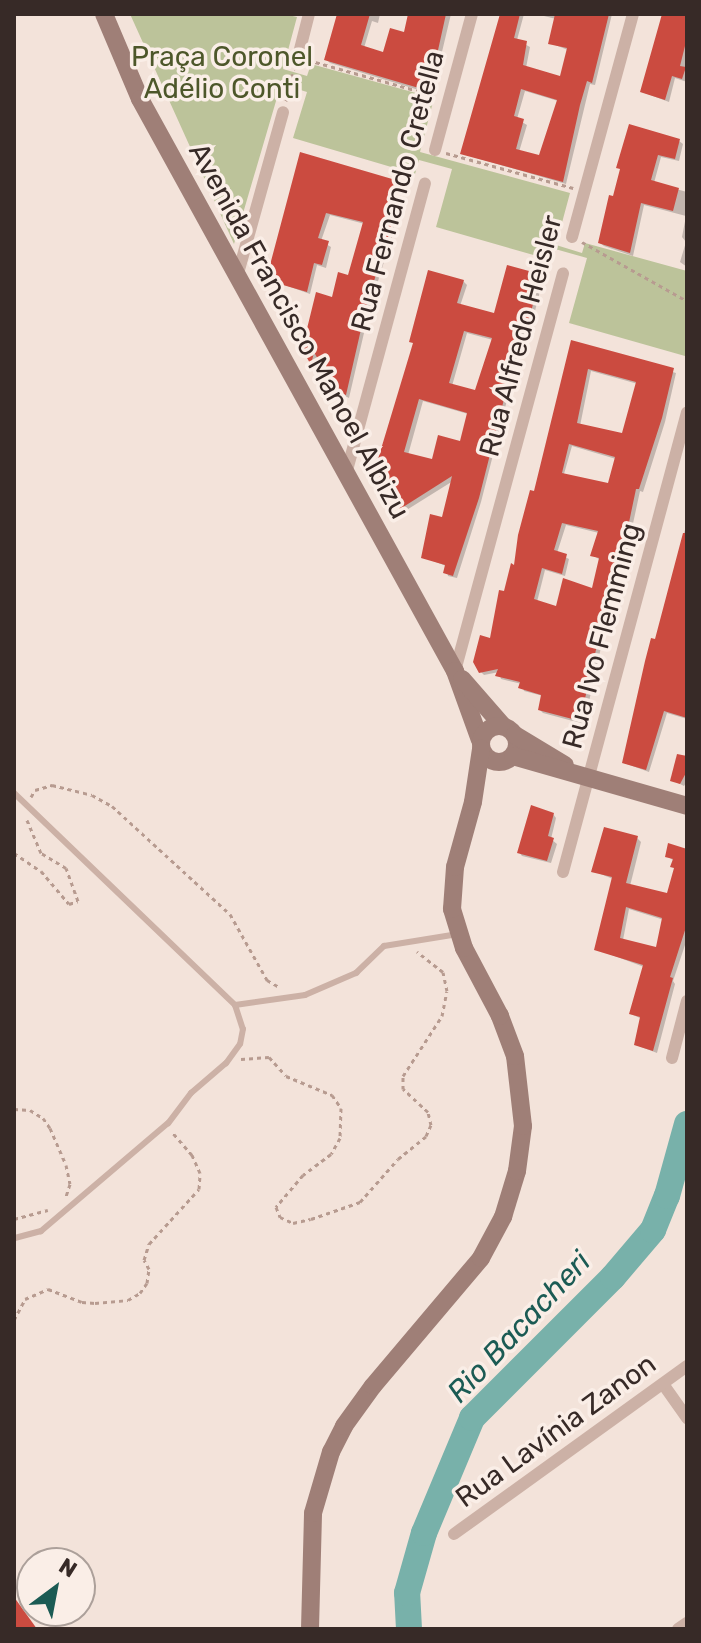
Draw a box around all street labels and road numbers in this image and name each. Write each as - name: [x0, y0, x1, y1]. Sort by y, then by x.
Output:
- street label: Rua Fernando Cretella: [344, 47, 452, 335]
- street label: Avenida Francisco Manoel Albizu: [181, 137, 417, 525]
- street label: Rua Alfredo Heisler: [473, 211, 569, 461]
- street label: Rua Ivo Flemming: [556, 520, 648, 752]
- street label: Rua Lavínia Zanon: [449, 1347, 663, 1515]

